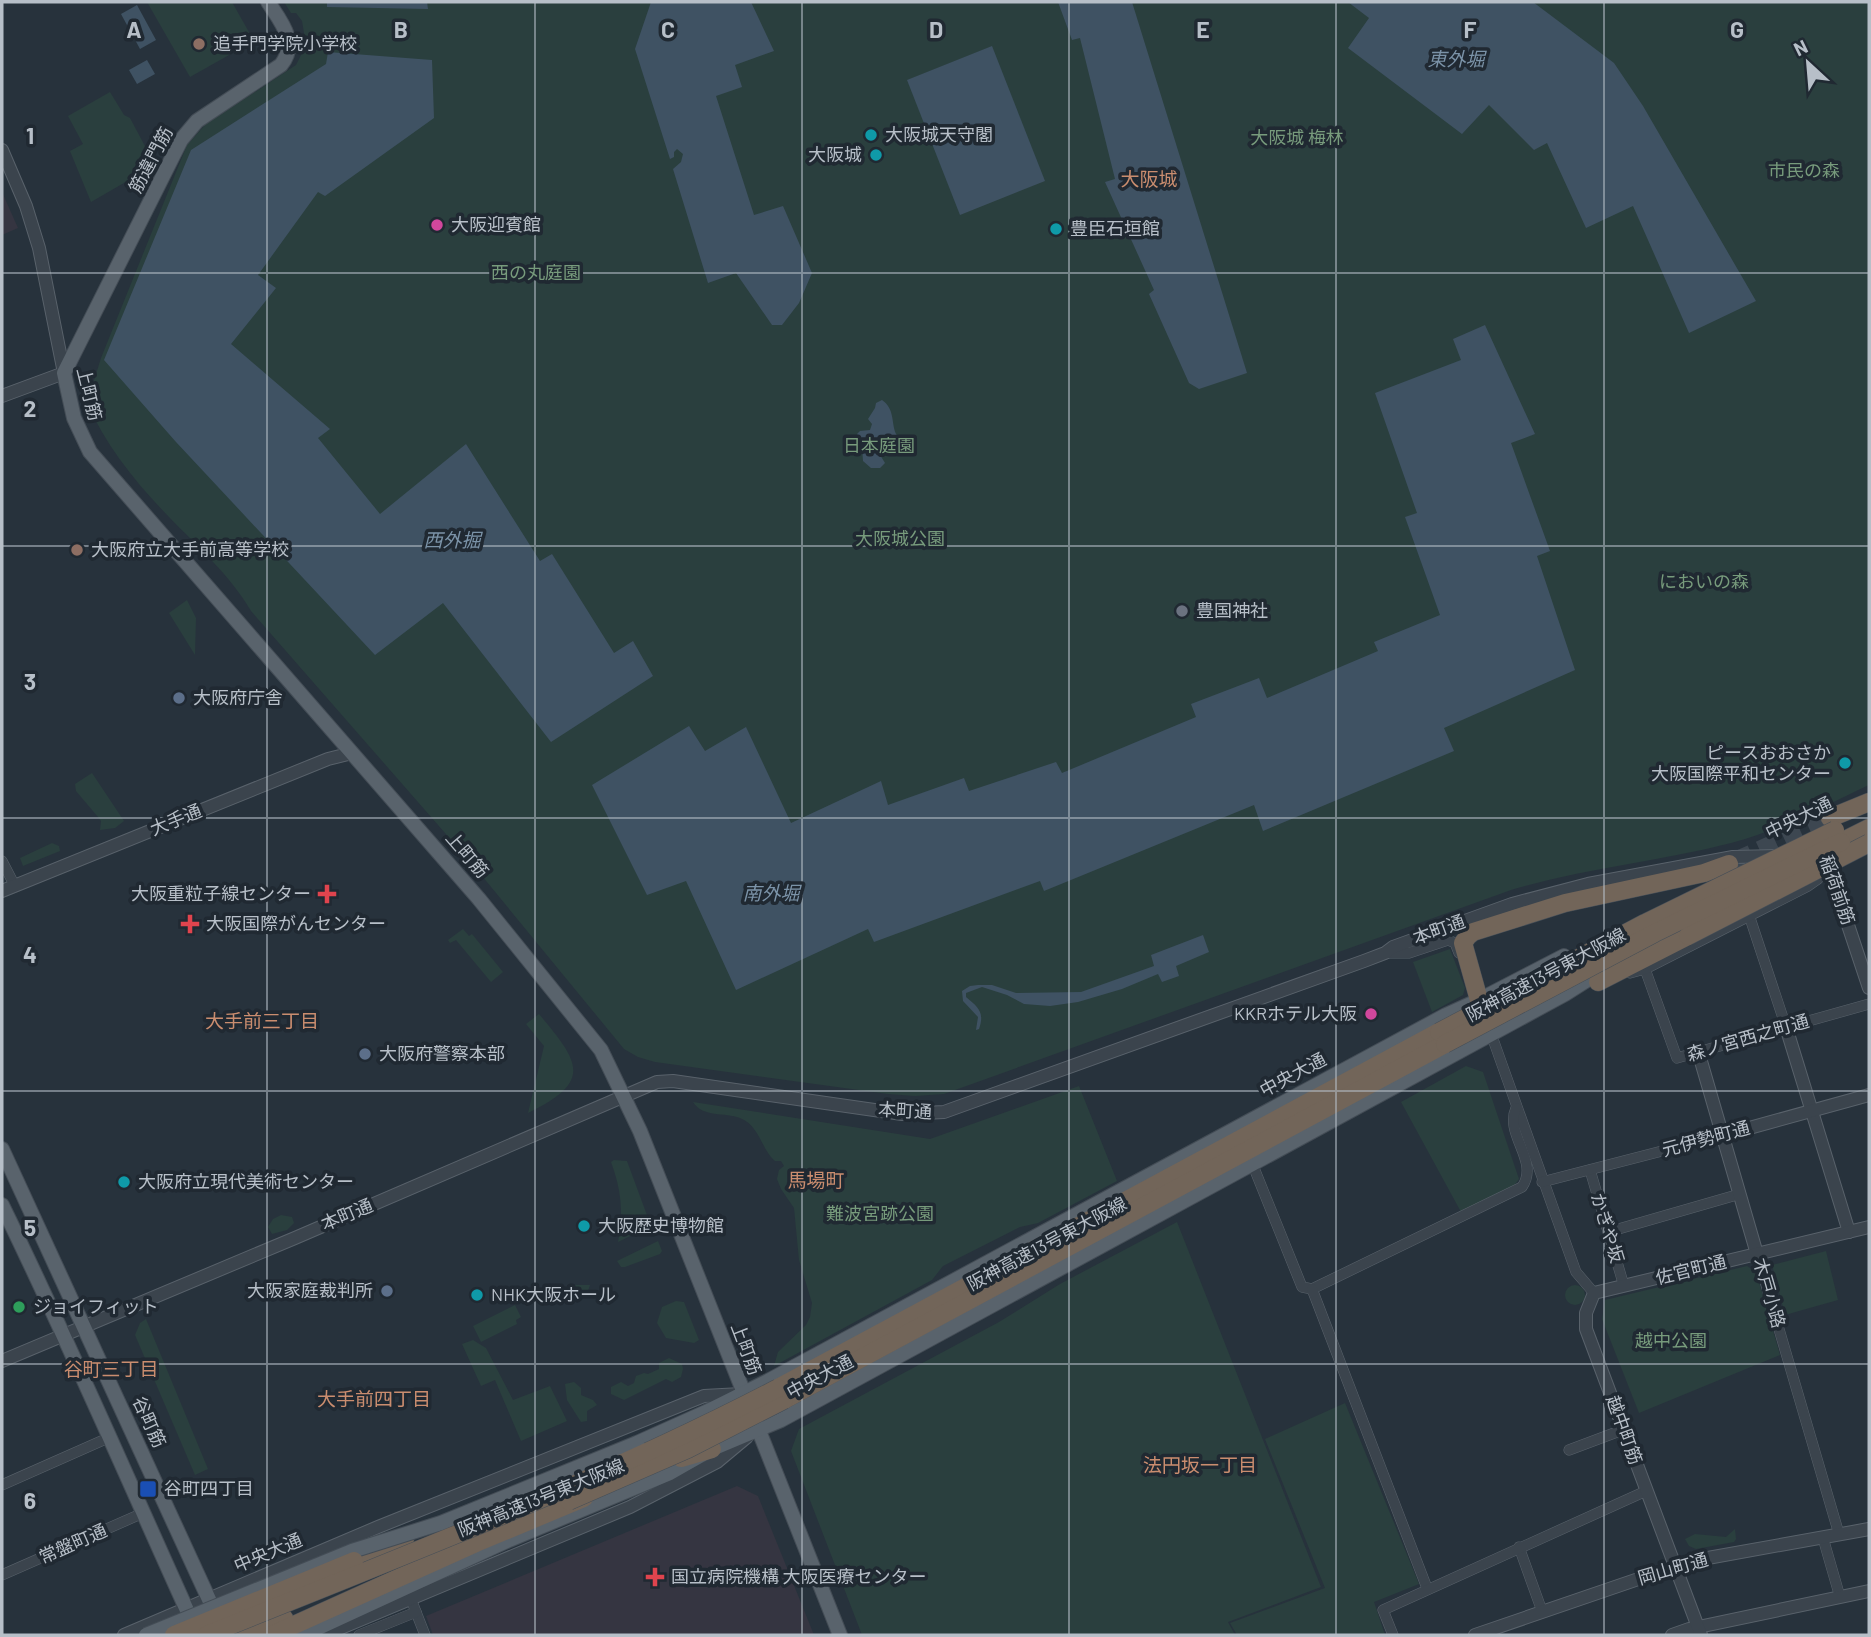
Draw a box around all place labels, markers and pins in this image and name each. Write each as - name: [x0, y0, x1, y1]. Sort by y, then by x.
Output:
- place label: 追手門学院小学校: [213, 32, 357, 54]
- marker: 追手門学院小学校: [191, 36, 207, 52]
- place label: 大阪城天守閣: [885, 123, 993, 145]
- marker: 大阪城天守閣: [863, 127, 879, 143]
- place label: 大阪城: [808, 143, 862, 165]
- marker: 大阪城: [868, 147, 884, 163]
- place label: 大阪迎賓館: [451, 213, 541, 235]
- marker: 大阪迎賓館: [429, 217, 445, 233]
- place label: 豊臣石垣館: [1070, 217, 1160, 239]
- marker: 豊臣石垣館: [1048, 221, 1064, 237]
- place label: 大阪府立大手前高等学校: [91, 538, 289, 560]
- marker: 大阪府立大手前高等学校: [69, 542, 85, 558]
- place label: 豊国神社: [1196, 599, 1268, 621]
- marker: 豊国神社: [1174, 603, 1190, 619]
- place label: 大阪府庁舎: [193, 686, 283, 708]
- marker: 大阪府庁舎: [171, 690, 187, 706]
- place label: ピースおおさか 大阪国際平和センター: [1651, 741, 1831, 784]
- marker: ピースおおさか 大阪国際平和センター: [1837, 755, 1853, 771]
- place label: 大阪重粒子線センター: [131, 882, 311, 904]
- marker: 大阪重粒子線センター: [317, 884, 337, 904]
- place label: 大阪国際がんセンター: [206, 912, 386, 934]
- marker: 大阪国際がんセンター: [180, 914, 200, 934]
- place label: KKRホテル大阪: [1234, 1002, 1357, 1024]
- marker: KKRホテル大阪: [1363, 1006, 1379, 1022]
- place label: 大阪府警察本部: [379, 1042, 505, 1064]
- marker: 大阪府警察本部: [357, 1046, 373, 1062]
- place label: 大阪府立現代美術センター: [138, 1170, 354, 1192]
- marker: 大阪府立現代美術センター: [116, 1174, 132, 1190]
- place label: 大阪歴史博物館: [598, 1214, 724, 1236]
- marker: 大阪歴史博物館: [576, 1218, 592, 1234]
- place label: 大阪家庭裁判所: [247, 1279, 373, 1301]
- marker: 大阪家庭裁判所: [379, 1283, 395, 1299]
- place label: NHK大阪ホール: [491, 1283, 616, 1305]
- marker: NHK大阪ホール: [469, 1287, 485, 1303]
- place label: ジョイフィット: [33, 1295, 159, 1317]
- marker: ジョイフィット: [11, 1299, 27, 1315]
- place label: 谷町四丁目: [164, 1477, 254, 1499]
- marker: 谷町四丁目: [138, 1479, 158, 1499]
- place label: 国立病院機構 大阪医療センター: [671, 1565, 927, 1587]
- marker: 国立病院機構 大阪医療センター: [645, 1567, 665, 1587]

